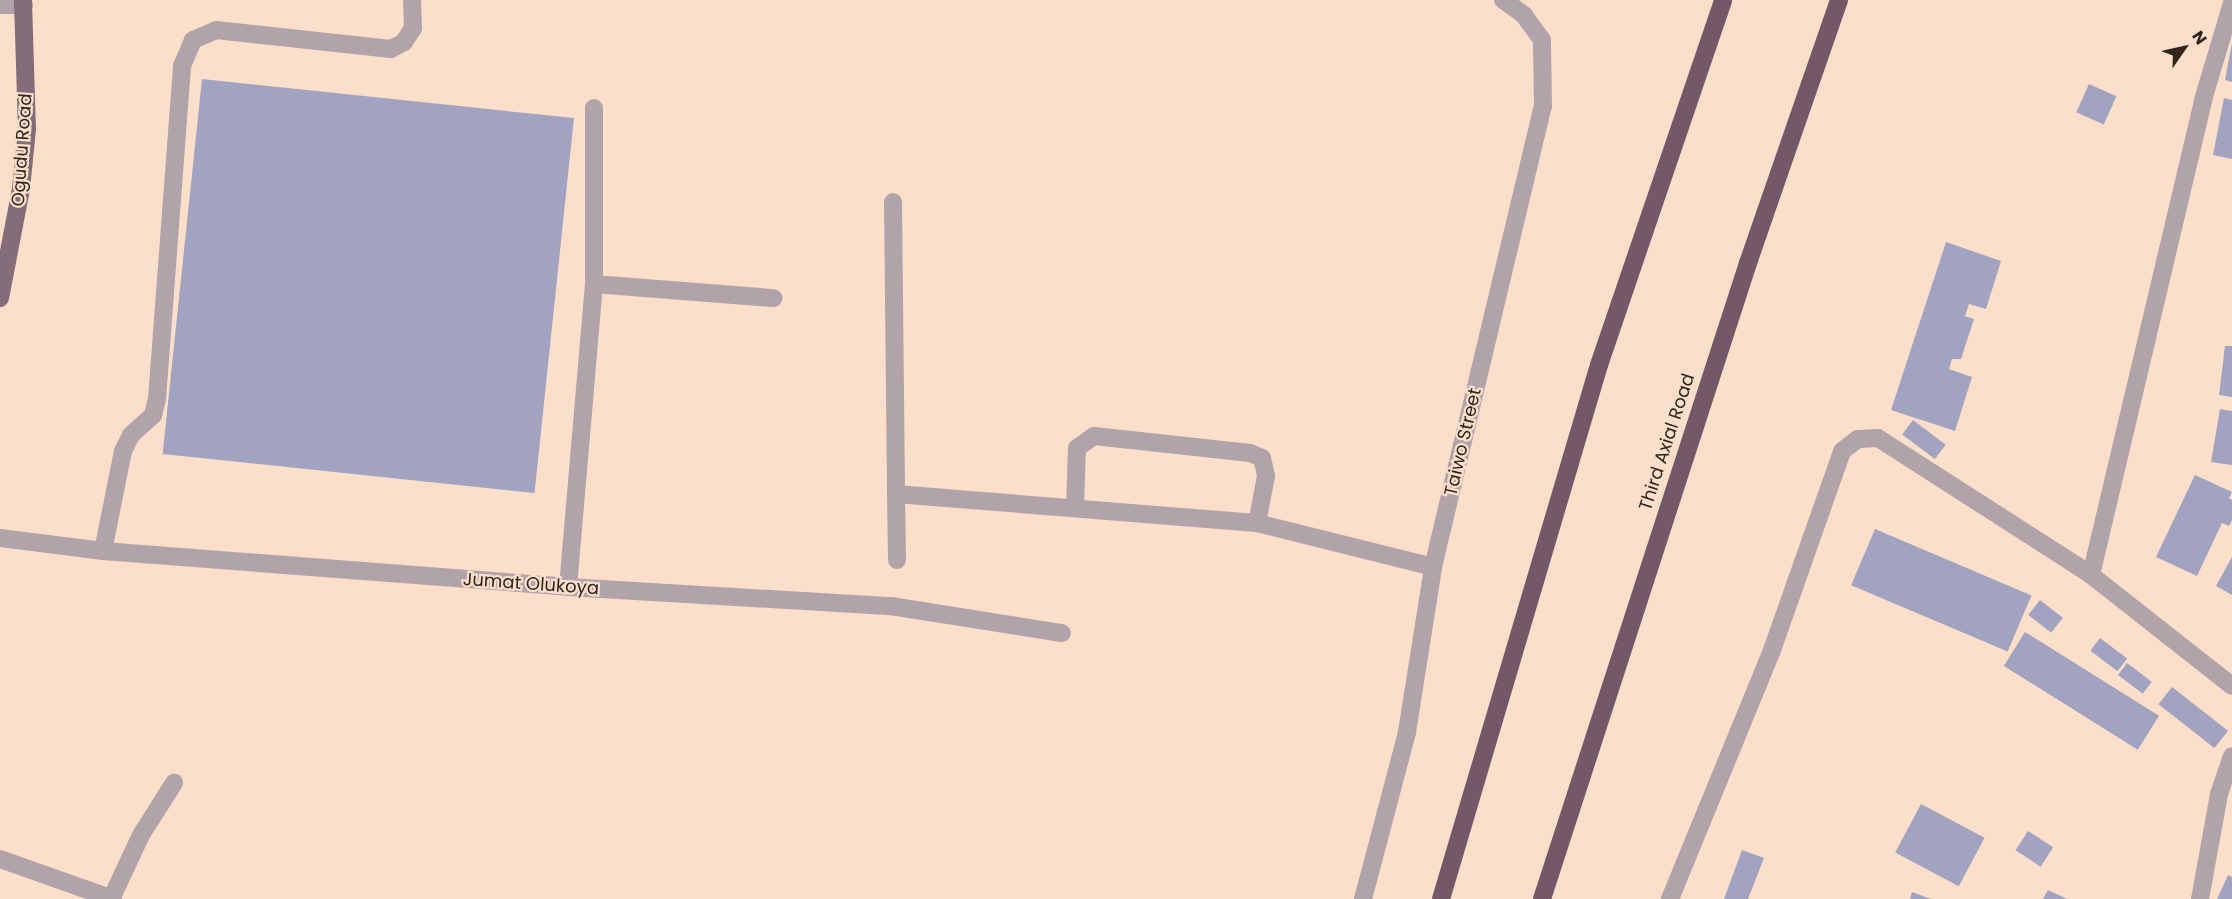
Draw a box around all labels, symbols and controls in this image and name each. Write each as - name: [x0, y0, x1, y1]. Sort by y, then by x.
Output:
- north arrow: [2154, 18, 2214, 78]
- text: N: [2186, 26, 2212, 49]
- street label: Ogudu Road: [7, 93, 37, 207]
- street label: Third Axial Road: [1635, 371, 1699, 513]
- street label: Taiwo Street: [1440, 386, 1486, 498]
- street label: Jumat Olukoya: [462, 568, 600, 600]

